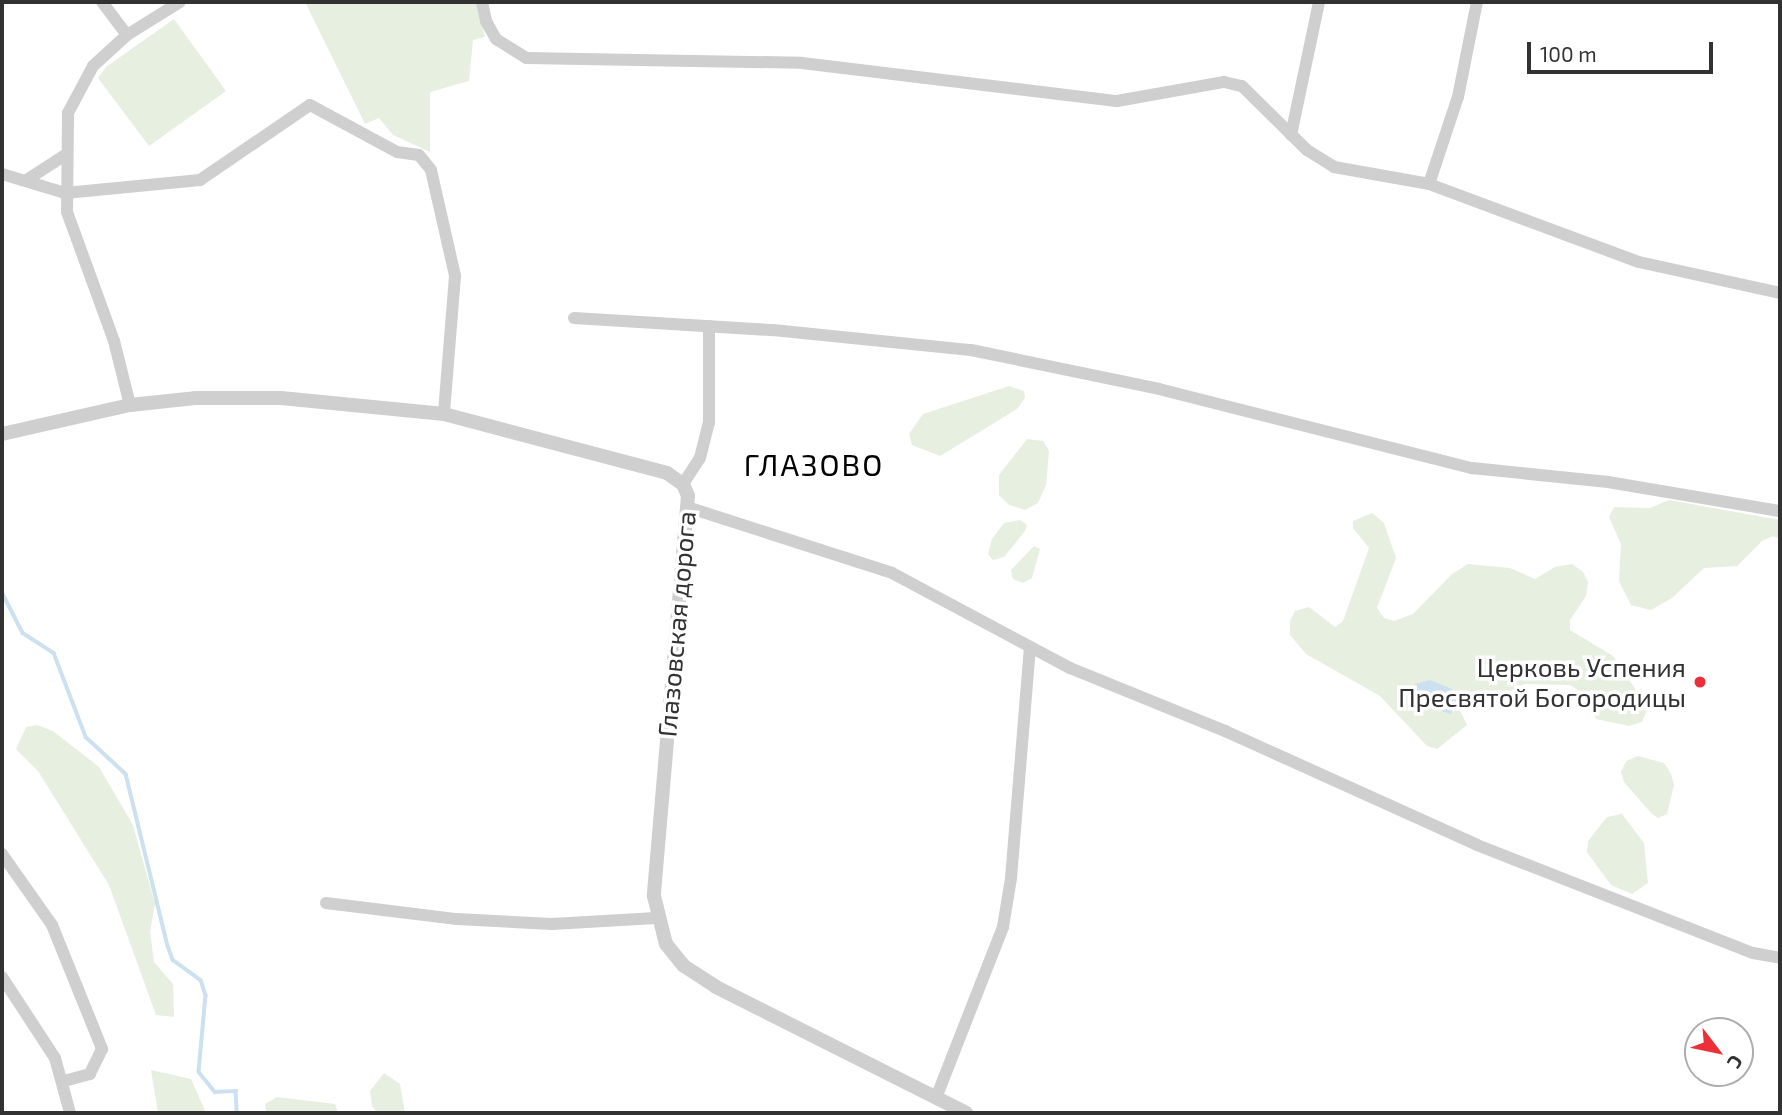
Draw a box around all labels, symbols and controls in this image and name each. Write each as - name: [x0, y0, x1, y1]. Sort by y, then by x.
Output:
- scale bar: [1530, 28, 1716, 72]
- text: 100 m: [1540, 41, 1597, 66]
- district label: ГЛАЗОВО: [745, 446, 883, 482]
- street label: Глазовская дорога: [651, 510, 701, 738]
- place label: Церковь Успения Пресвятой Богородицы: [1398, 651, 1686, 712]
- marker: Церковь Успения Пресвятой Богородицы: [1692, 674, 1708, 690]
- north arrow: [1684, 1017, 1754, 1087]
- text: С: [1723, 1051, 1748, 1073]

